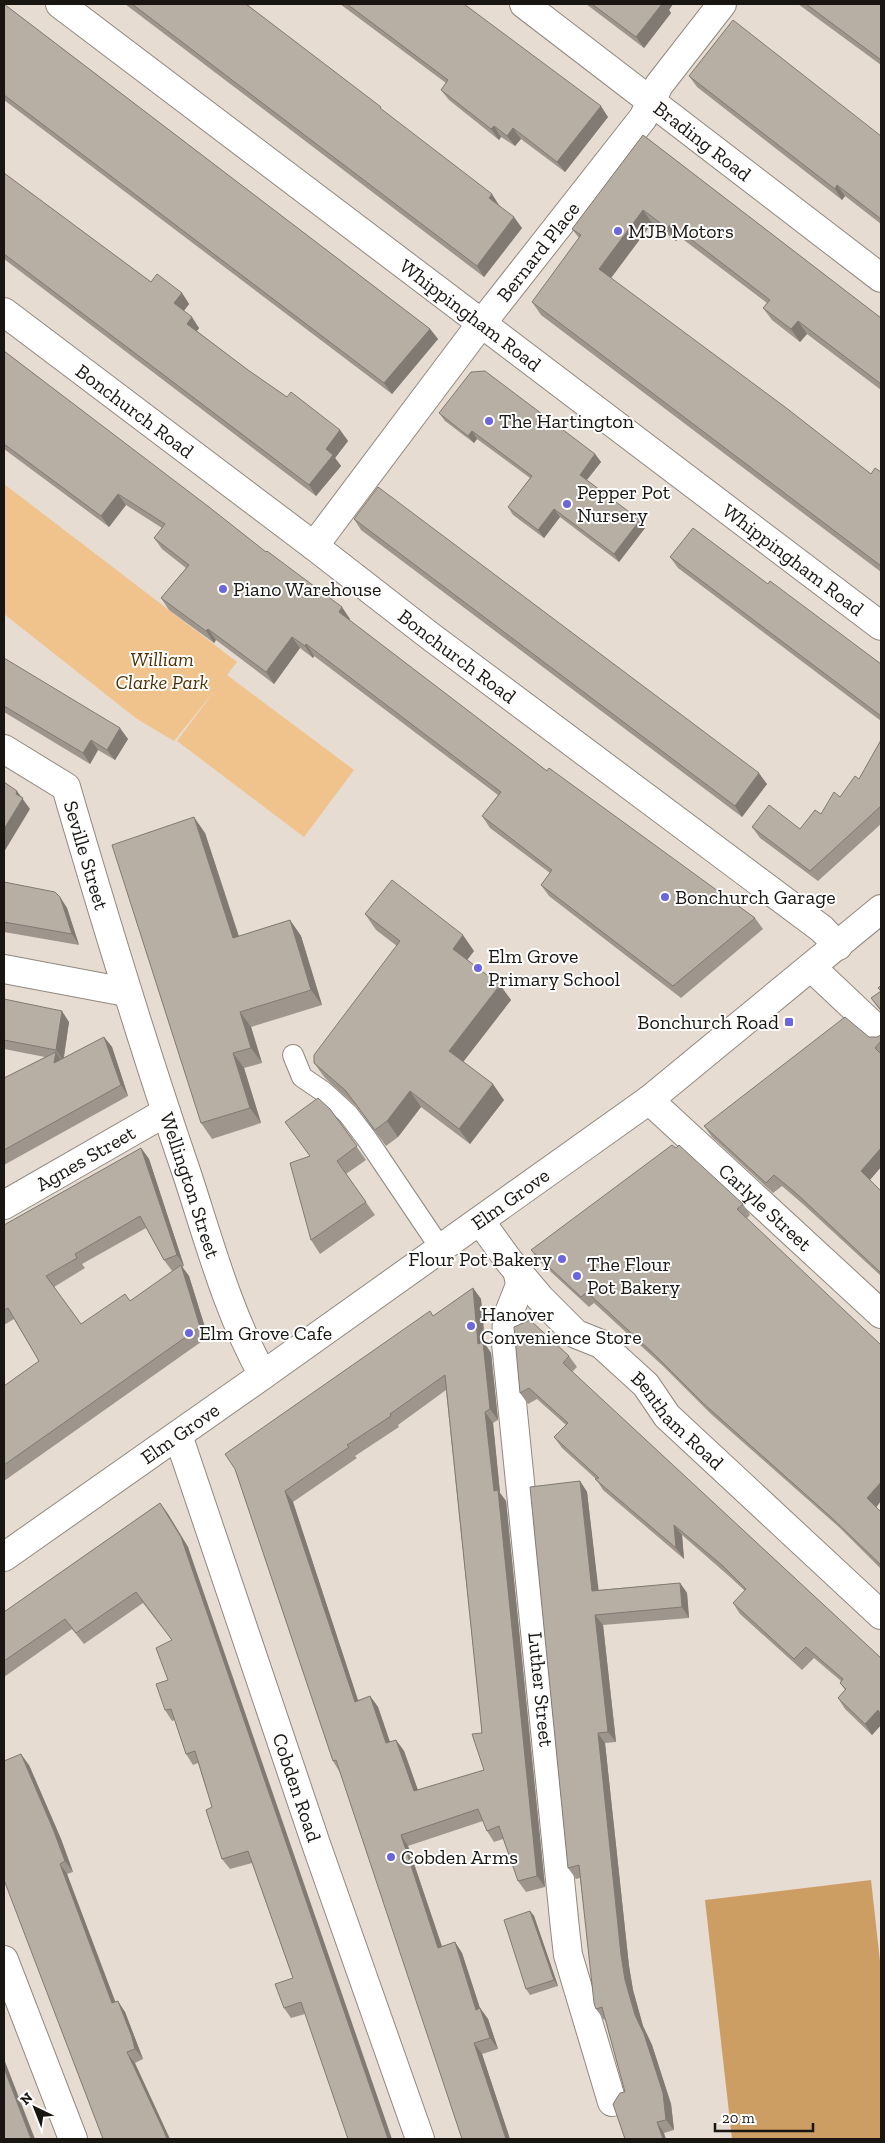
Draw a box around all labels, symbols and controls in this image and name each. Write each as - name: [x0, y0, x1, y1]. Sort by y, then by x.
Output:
- street label: Brading Road: [649, 96, 756, 186]
- street label: Bernard Place: [492, 197, 585, 306]
- place label: MJB Motors: [628, 219, 734, 243]
- marker: MJB Motors: [612, 225, 624, 237]
- street label: Whippingham Road: [395, 254, 546, 376]
- street label: Bonchurch Road: [71, 359, 199, 463]
- place label: The Hartington: [499, 409, 635, 433]
- marker: The Hartington: [483, 415, 495, 427]
- place label: Pepper Pot Nursery: [577, 480, 671, 527]
- marker: Pepper Pot Nursery: [561, 498, 573, 510]
- street label: Whippingham Road: [718, 498, 869, 621]
- place label: Piano Warehouse: [233, 577, 381, 601]
- marker: Piano Warehouse: [217, 583, 229, 595]
- street label: Bonchurch Road: [393, 604, 521, 708]
- park label: William Clarke Park: [116, 647, 209, 694]
- street label: Seville Street: [59, 798, 114, 913]
- place label: Bonchurch Garage: [675, 885, 836, 909]
- marker: Bonchurch Garage: [659, 891, 671, 903]
- place label: Elm Grove Primary School: [488, 944, 620, 991]
- marker: Elm Grove Primary School: [472, 962, 484, 974]
- place label: Bonchurch Road: [637, 1010, 779, 1034]
- marker: Bonchurch Road: [783, 1016, 795, 1028]
- street label: Wellington Street: [155, 1109, 225, 1262]
- street label: Agnes Street: [32, 1120, 140, 1196]
- street label: Carlyle Street: [714, 1158, 817, 1256]
- street label: Elm Grove: [466, 1163, 554, 1235]
- place label: Flour Pot Bakery: [408, 1247, 553, 1271]
- place label: The Flour Pot Bakery: [587, 1252, 681, 1299]
- marker: Flour Pot Bakery: [556, 1253, 568, 1265]
- marker: The Flour Pot Bakery: [571, 1270, 583, 1282]
- place label: Hanover Convenience Store: [481, 1302, 642, 1349]
- marker: Hanover Convenience Store: [465, 1320, 477, 1332]
- place label: Elm Grove Cafe: [199, 1321, 332, 1345]
- marker: Elm Grove Cafe: [183, 1327, 195, 1339]
- street label: Bentham Road: [627, 1366, 729, 1475]
- street label: Elm Grove: [136, 1398, 224, 1469]
- street label: Luther Street: [523, 1631, 559, 1749]
- street label: Cobden Road: [267, 1730, 326, 1845]
- place label: Cobden Arms: [401, 1845, 518, 1869]
- marker: Cobden Arms: [385, 1851, 397, 1863]
- north arrow: [10, 2083, 60, 2133]
- text: N: [17, 2089, 36, 2109]
- scale bar: [715, 2100, 812, 2132]
- text: 20 m: [722, 2109, 755, 2127]

